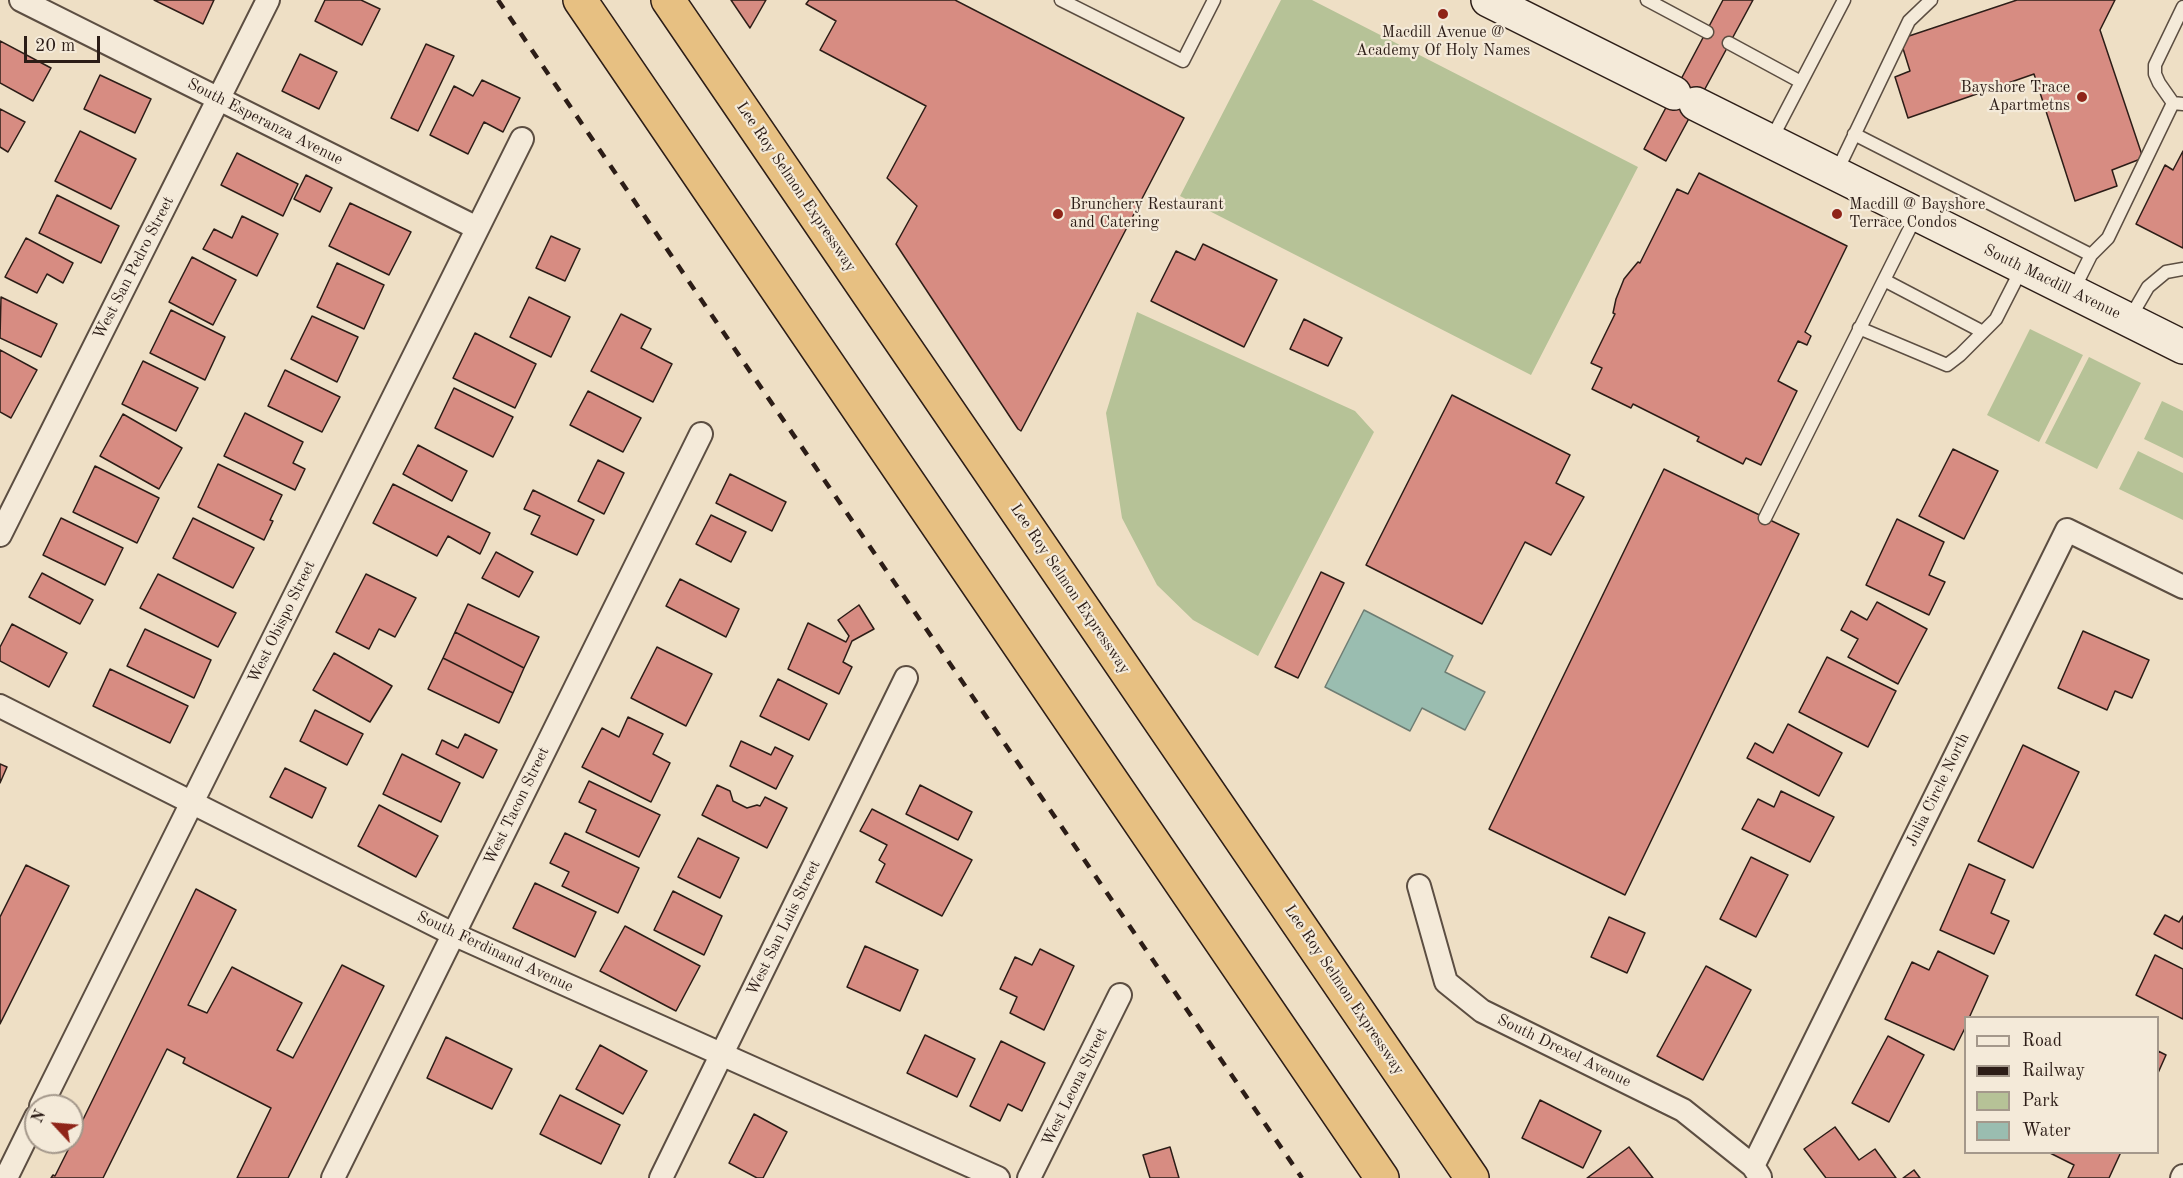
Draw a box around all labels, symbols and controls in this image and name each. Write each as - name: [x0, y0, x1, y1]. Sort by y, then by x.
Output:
- marker: Macdill Avenue @ Academy Of Holy Names: [1436, 7, 1450, 21]
- place label: Macdill Avenue @ Academy Of Holy Names: [1356, 23, 1530, 61]
- scale bar: [27, 24, 104, 62]
- text: 20 m: [35, 37, 75, 55]
- street label: South Esperanza Avenue: [184, 74, 346, 170]
- place label: Bayshore Trace Apartmetns: [1961, 78, 2070, 116]
- marker: Bayshore Trace Apartmetns: [2075, 90, 2089, 104]
- street label: Lee Roy Selmon Expressway: [732, 98, 860, 276]
- street label: West San Pedro Street: [90, 193, 178, 343]
- place label: Brunchery Restaurant and Catering: [1070, 195, 1224, 233]
- place label: Macdill @ Bayshore Terrace Condos: [1849, 195, 1985, 233]
- marker: Brunchery Restaurant and Catering: [1051, 207, 1065, 221]
- marker: Macdill @ Bayshore Terrace Condos: [1830, 207, 1844, 221]
- street label: South Macdill Avenue: [1980, 240, 2124, 324]
- street label: Lee Roy Selmon Expressway: [1006, 500, 1134, 678]
- street label: West Obispo Street: [244, 558, 320, 686]
- street label: Julia Circle North: [1902, 730, 1974, 850]
- street label: West Tacon Street: [480, 744, 554, 868]
- street label: West San Luis Street: [743, 857, 825, 999]
- street label: Lee Roy Selmon Expressway: [1280, 901, 1408, 1079]
- street label: South Ferdinand Avenue: [414, 907, 576, 997]
- street label: South Drexel Avenue: [1494, 1010, 1634, 1092]
- legend: [1964, 1016, 2159, 1154]
- street label: West Leona Street: [1038, 1025, 1112, 1149]
- text: Road: [2022, 1032, 2062, 1050]
- text: Railway: [2022, 1062, 2085, 1080]
- text: Park: [2022, 1092, 2059, 1110]
- north arrow: [24, 1094, 84, 1154]
- text: N: [30, 1108, 49, 1126]
- text: Water: [2022, 1122, 2071, 1140]

